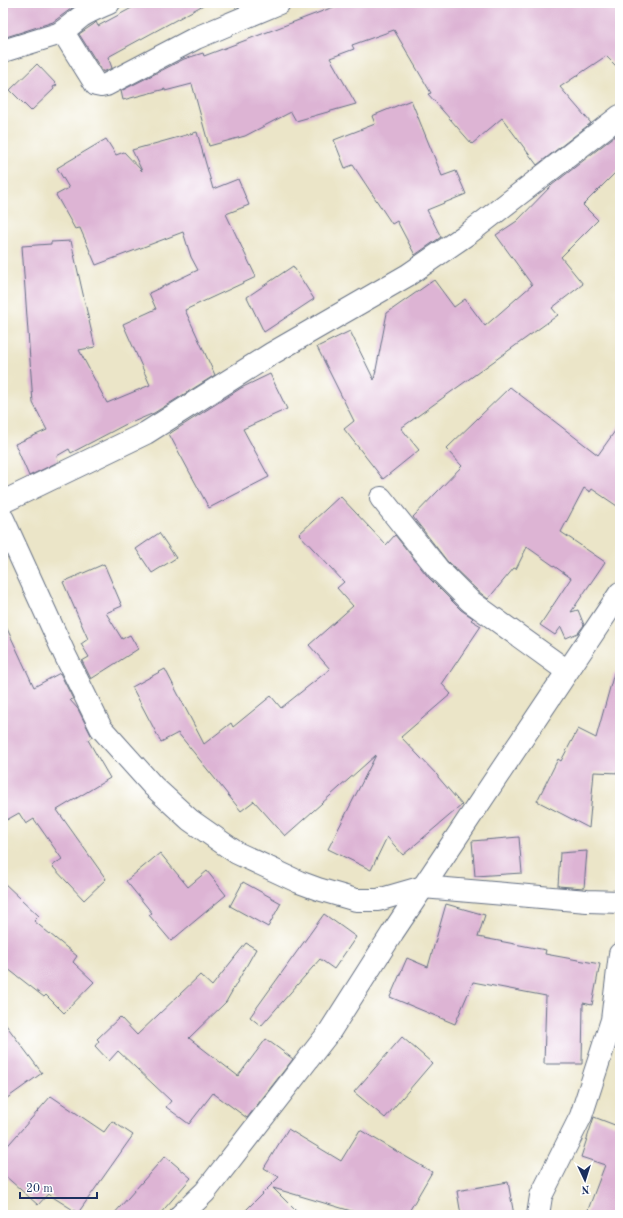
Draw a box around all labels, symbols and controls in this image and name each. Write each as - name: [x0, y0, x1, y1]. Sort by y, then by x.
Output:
- north arrow: [565, 1160, 605, 1200]
- scale bar: [20, 1174, 97, 1200]
- text: 20 m: [26, 1183, 53, 1195]
- text: N: [580, 1183, 590, 1194]

